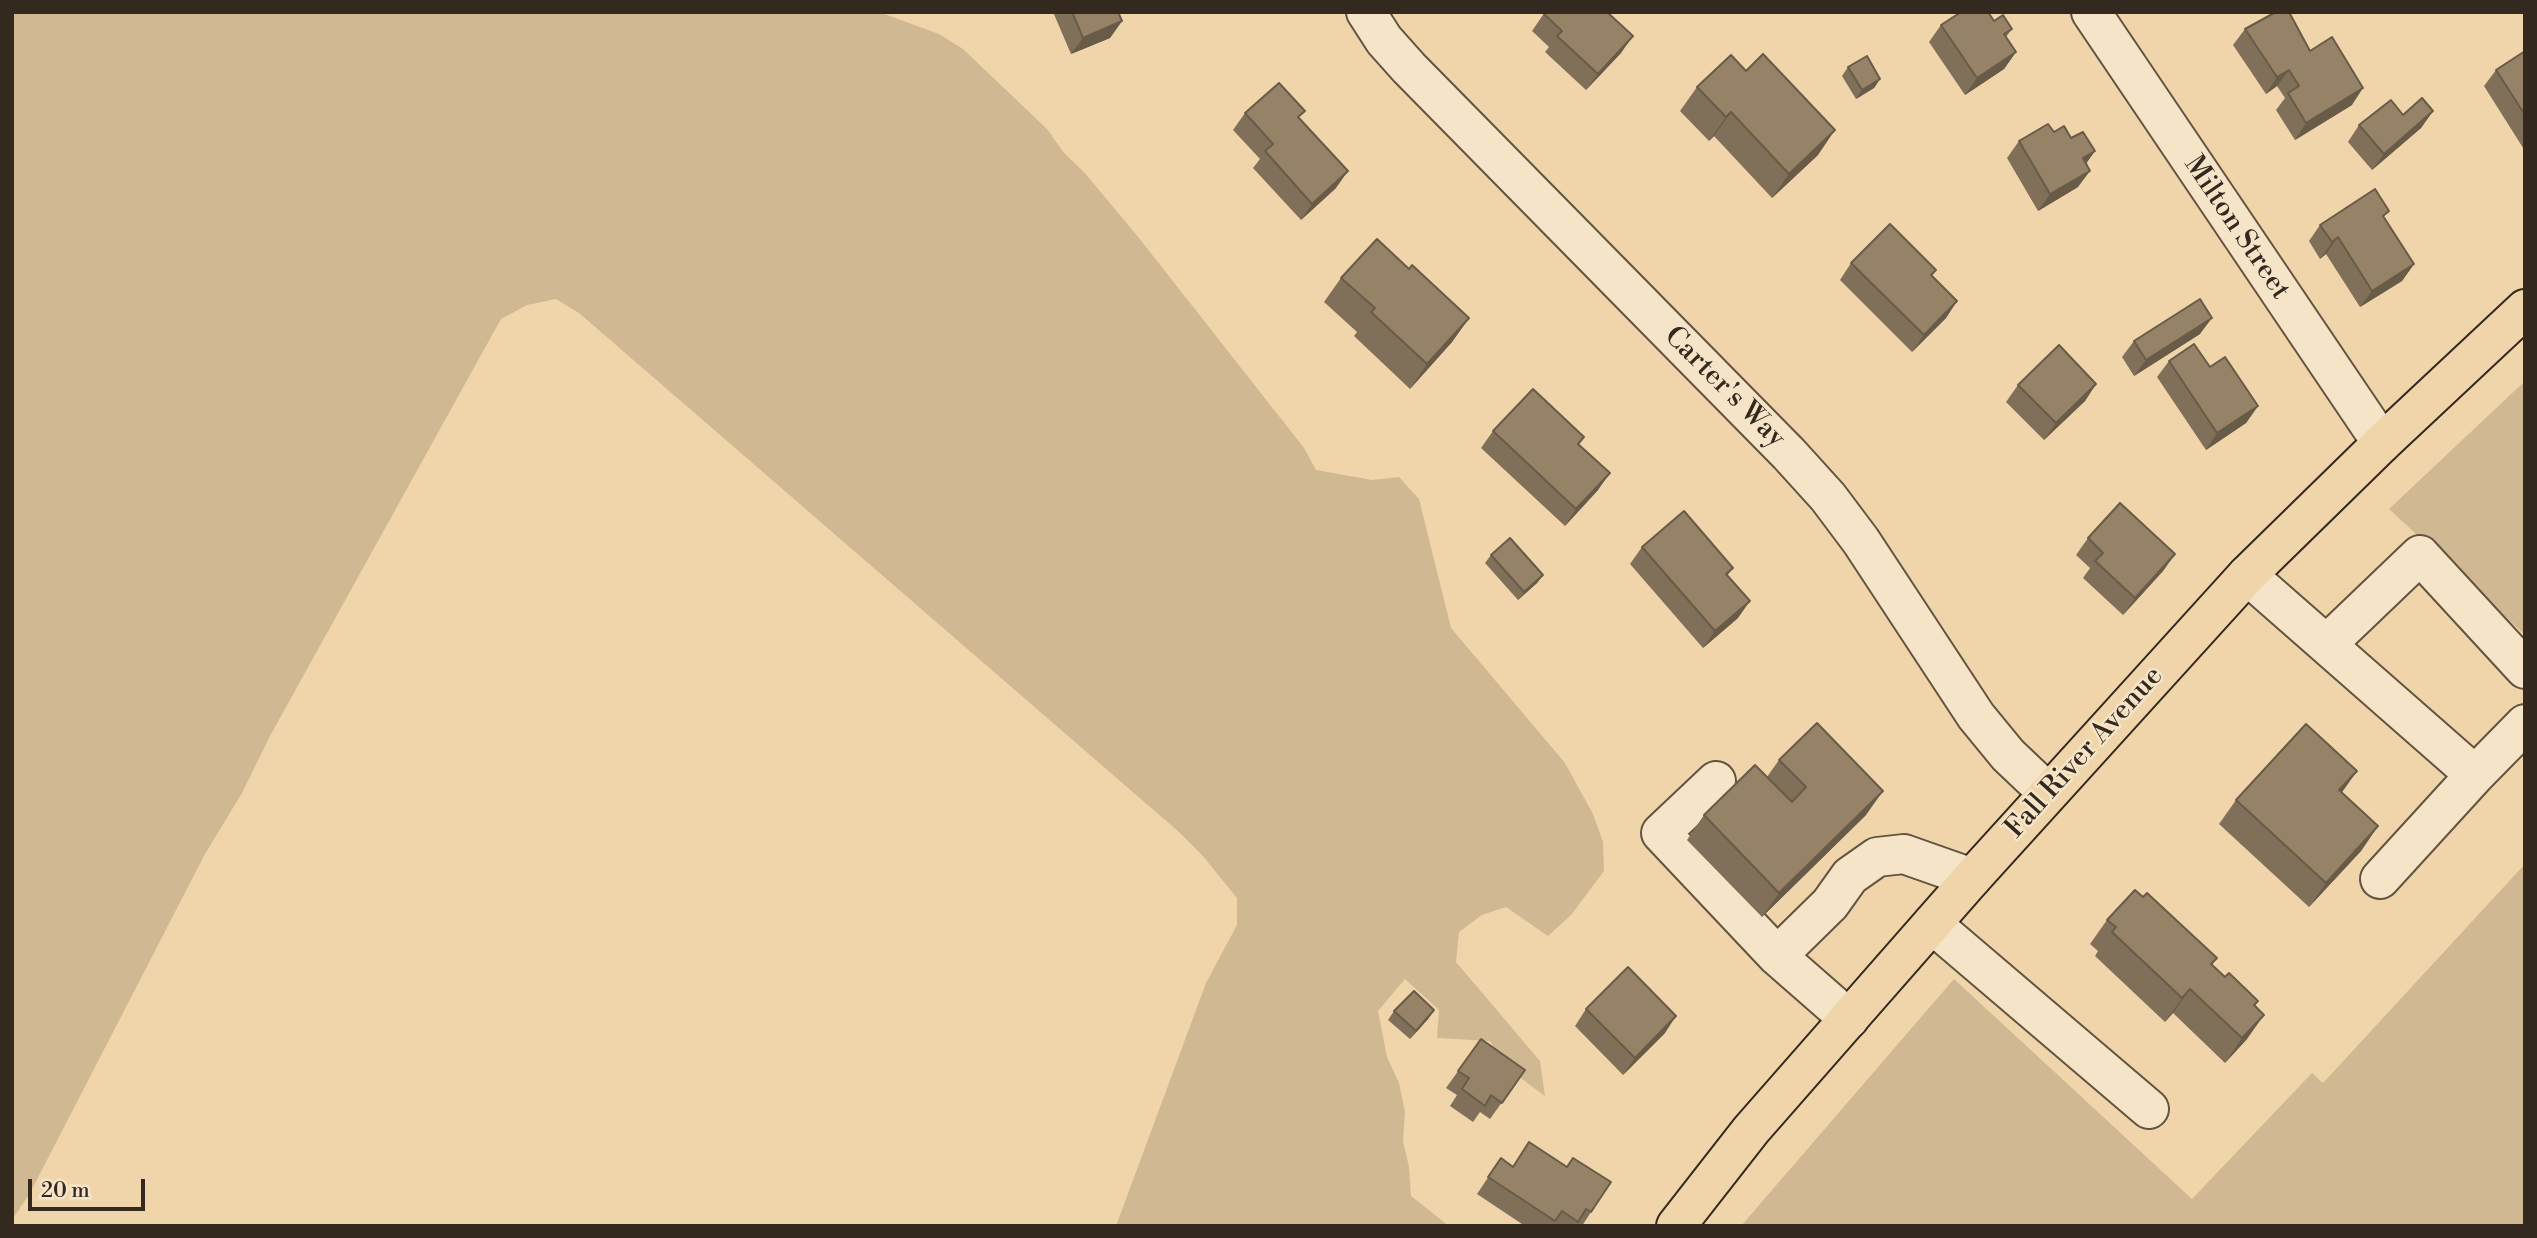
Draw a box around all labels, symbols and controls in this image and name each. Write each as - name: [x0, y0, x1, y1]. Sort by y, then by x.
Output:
- street label: Milton Street: [2176, 150, 2296, 306]
- street label: Carter's Way: [1656, 320, 1792, 456]
- street label: Fall River Avenue: [1999, 660, 2171, 846]
- scale bar: [32, 1164, 149, 1208]
- text: 20 m: [41, 1178, 90, 1204]

